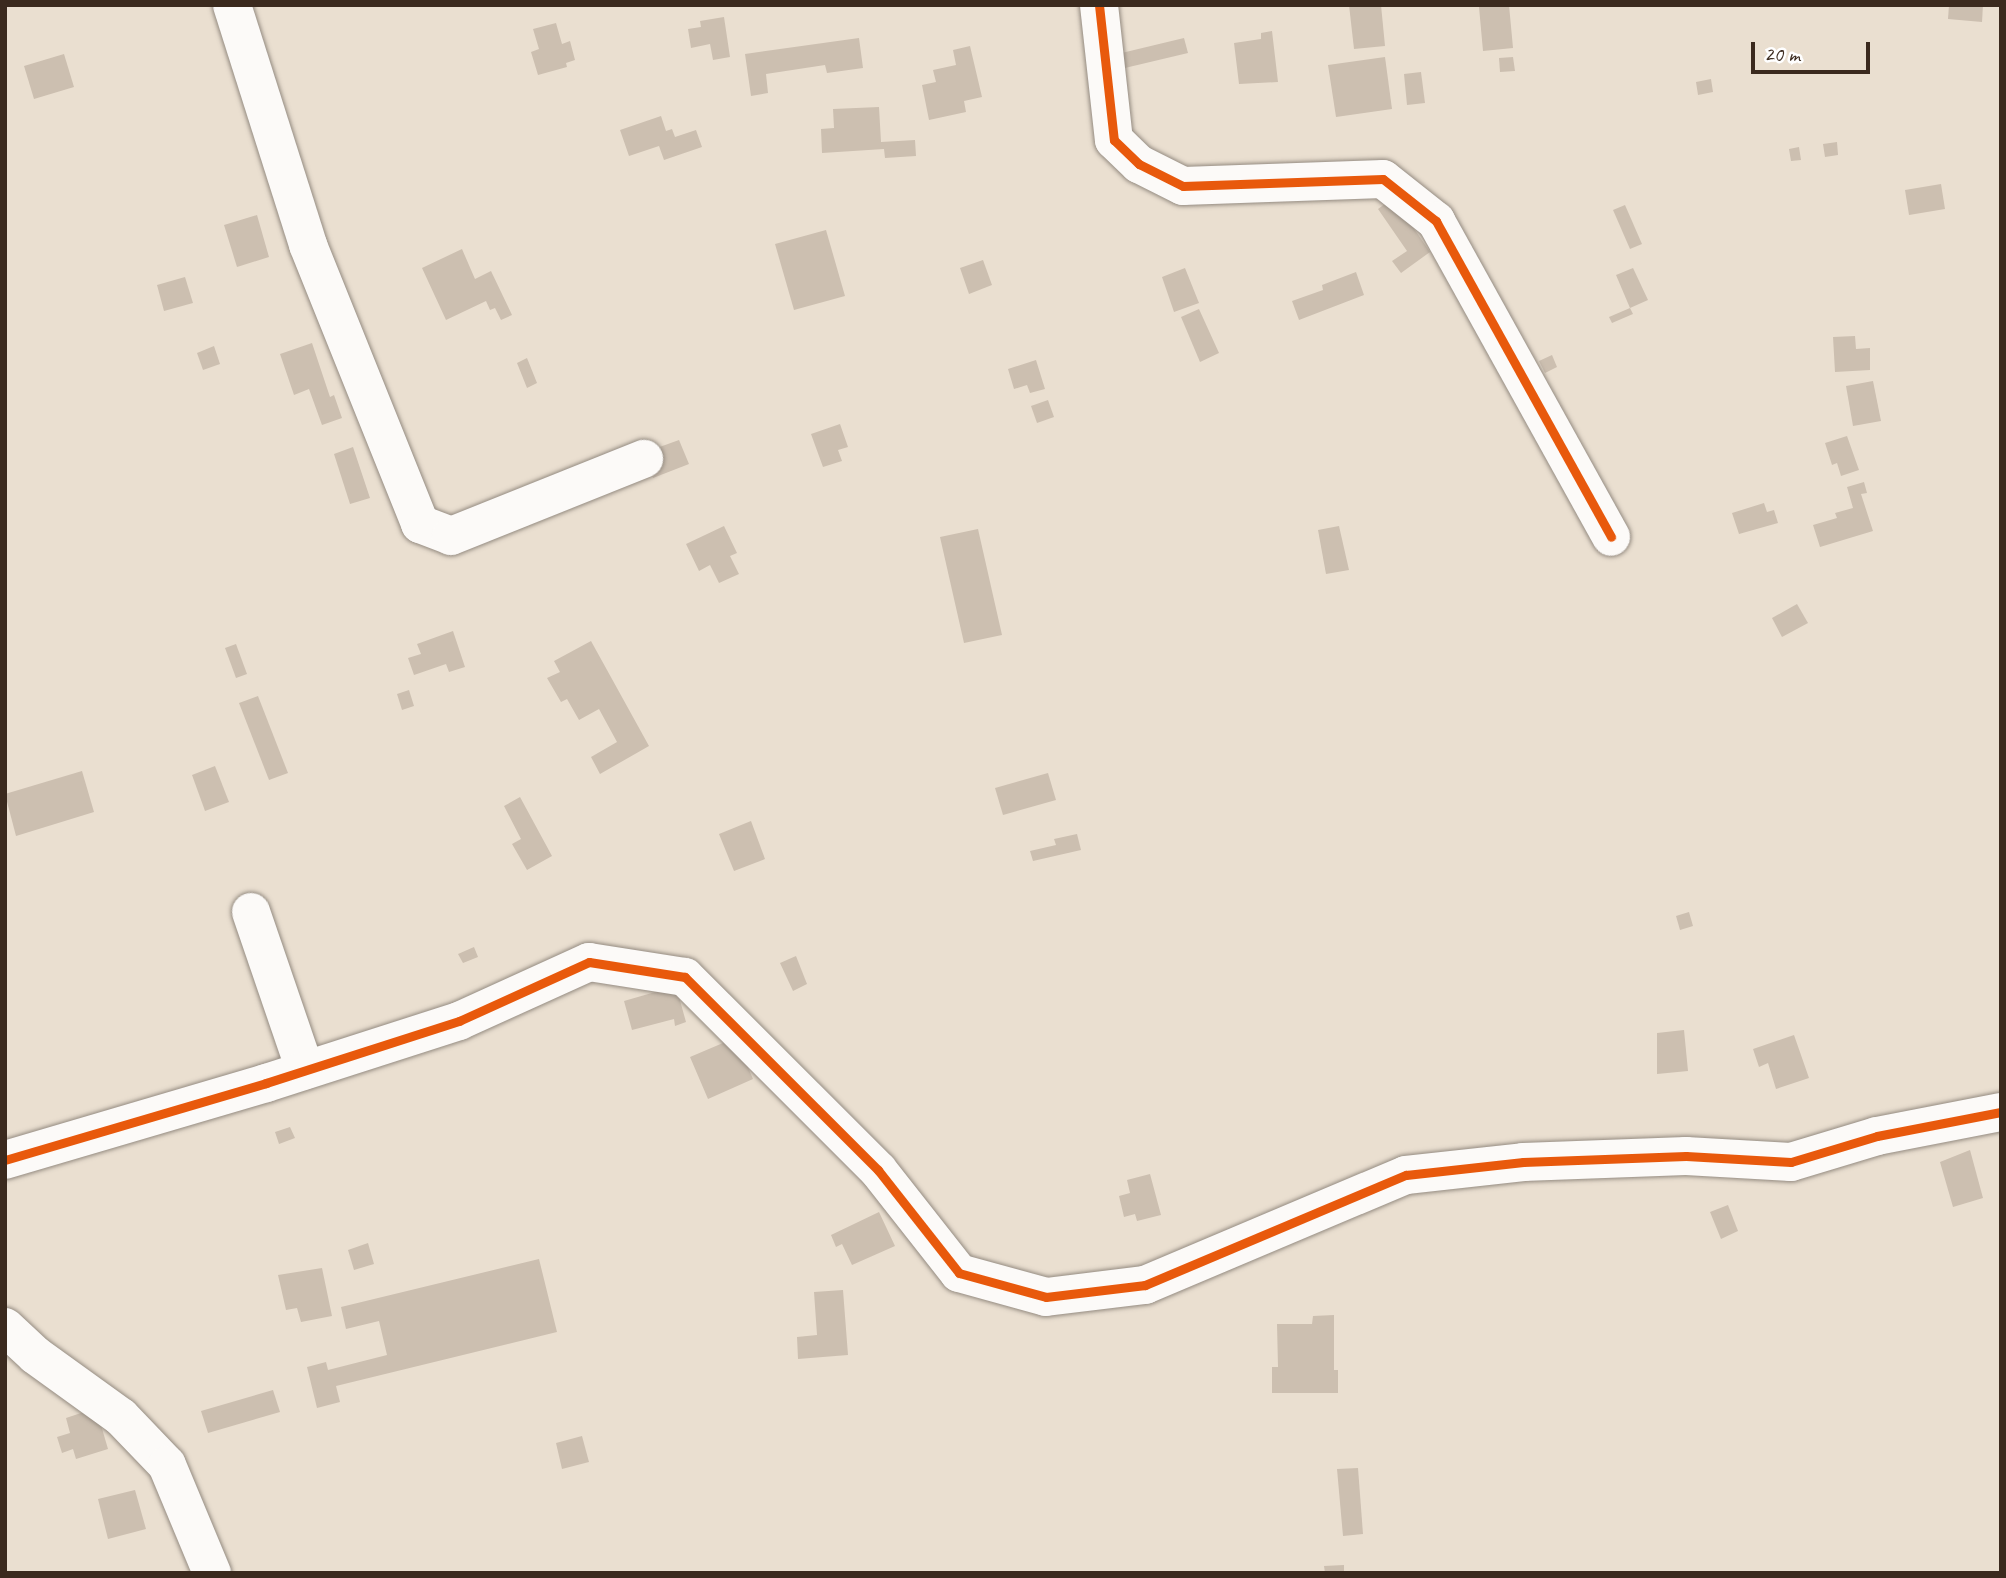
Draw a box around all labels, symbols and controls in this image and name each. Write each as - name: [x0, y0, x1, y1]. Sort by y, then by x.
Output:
- scale bar: [1754, 28, 1873, 72]
- text: 20 m: [1764, 41, 1800, 67]

